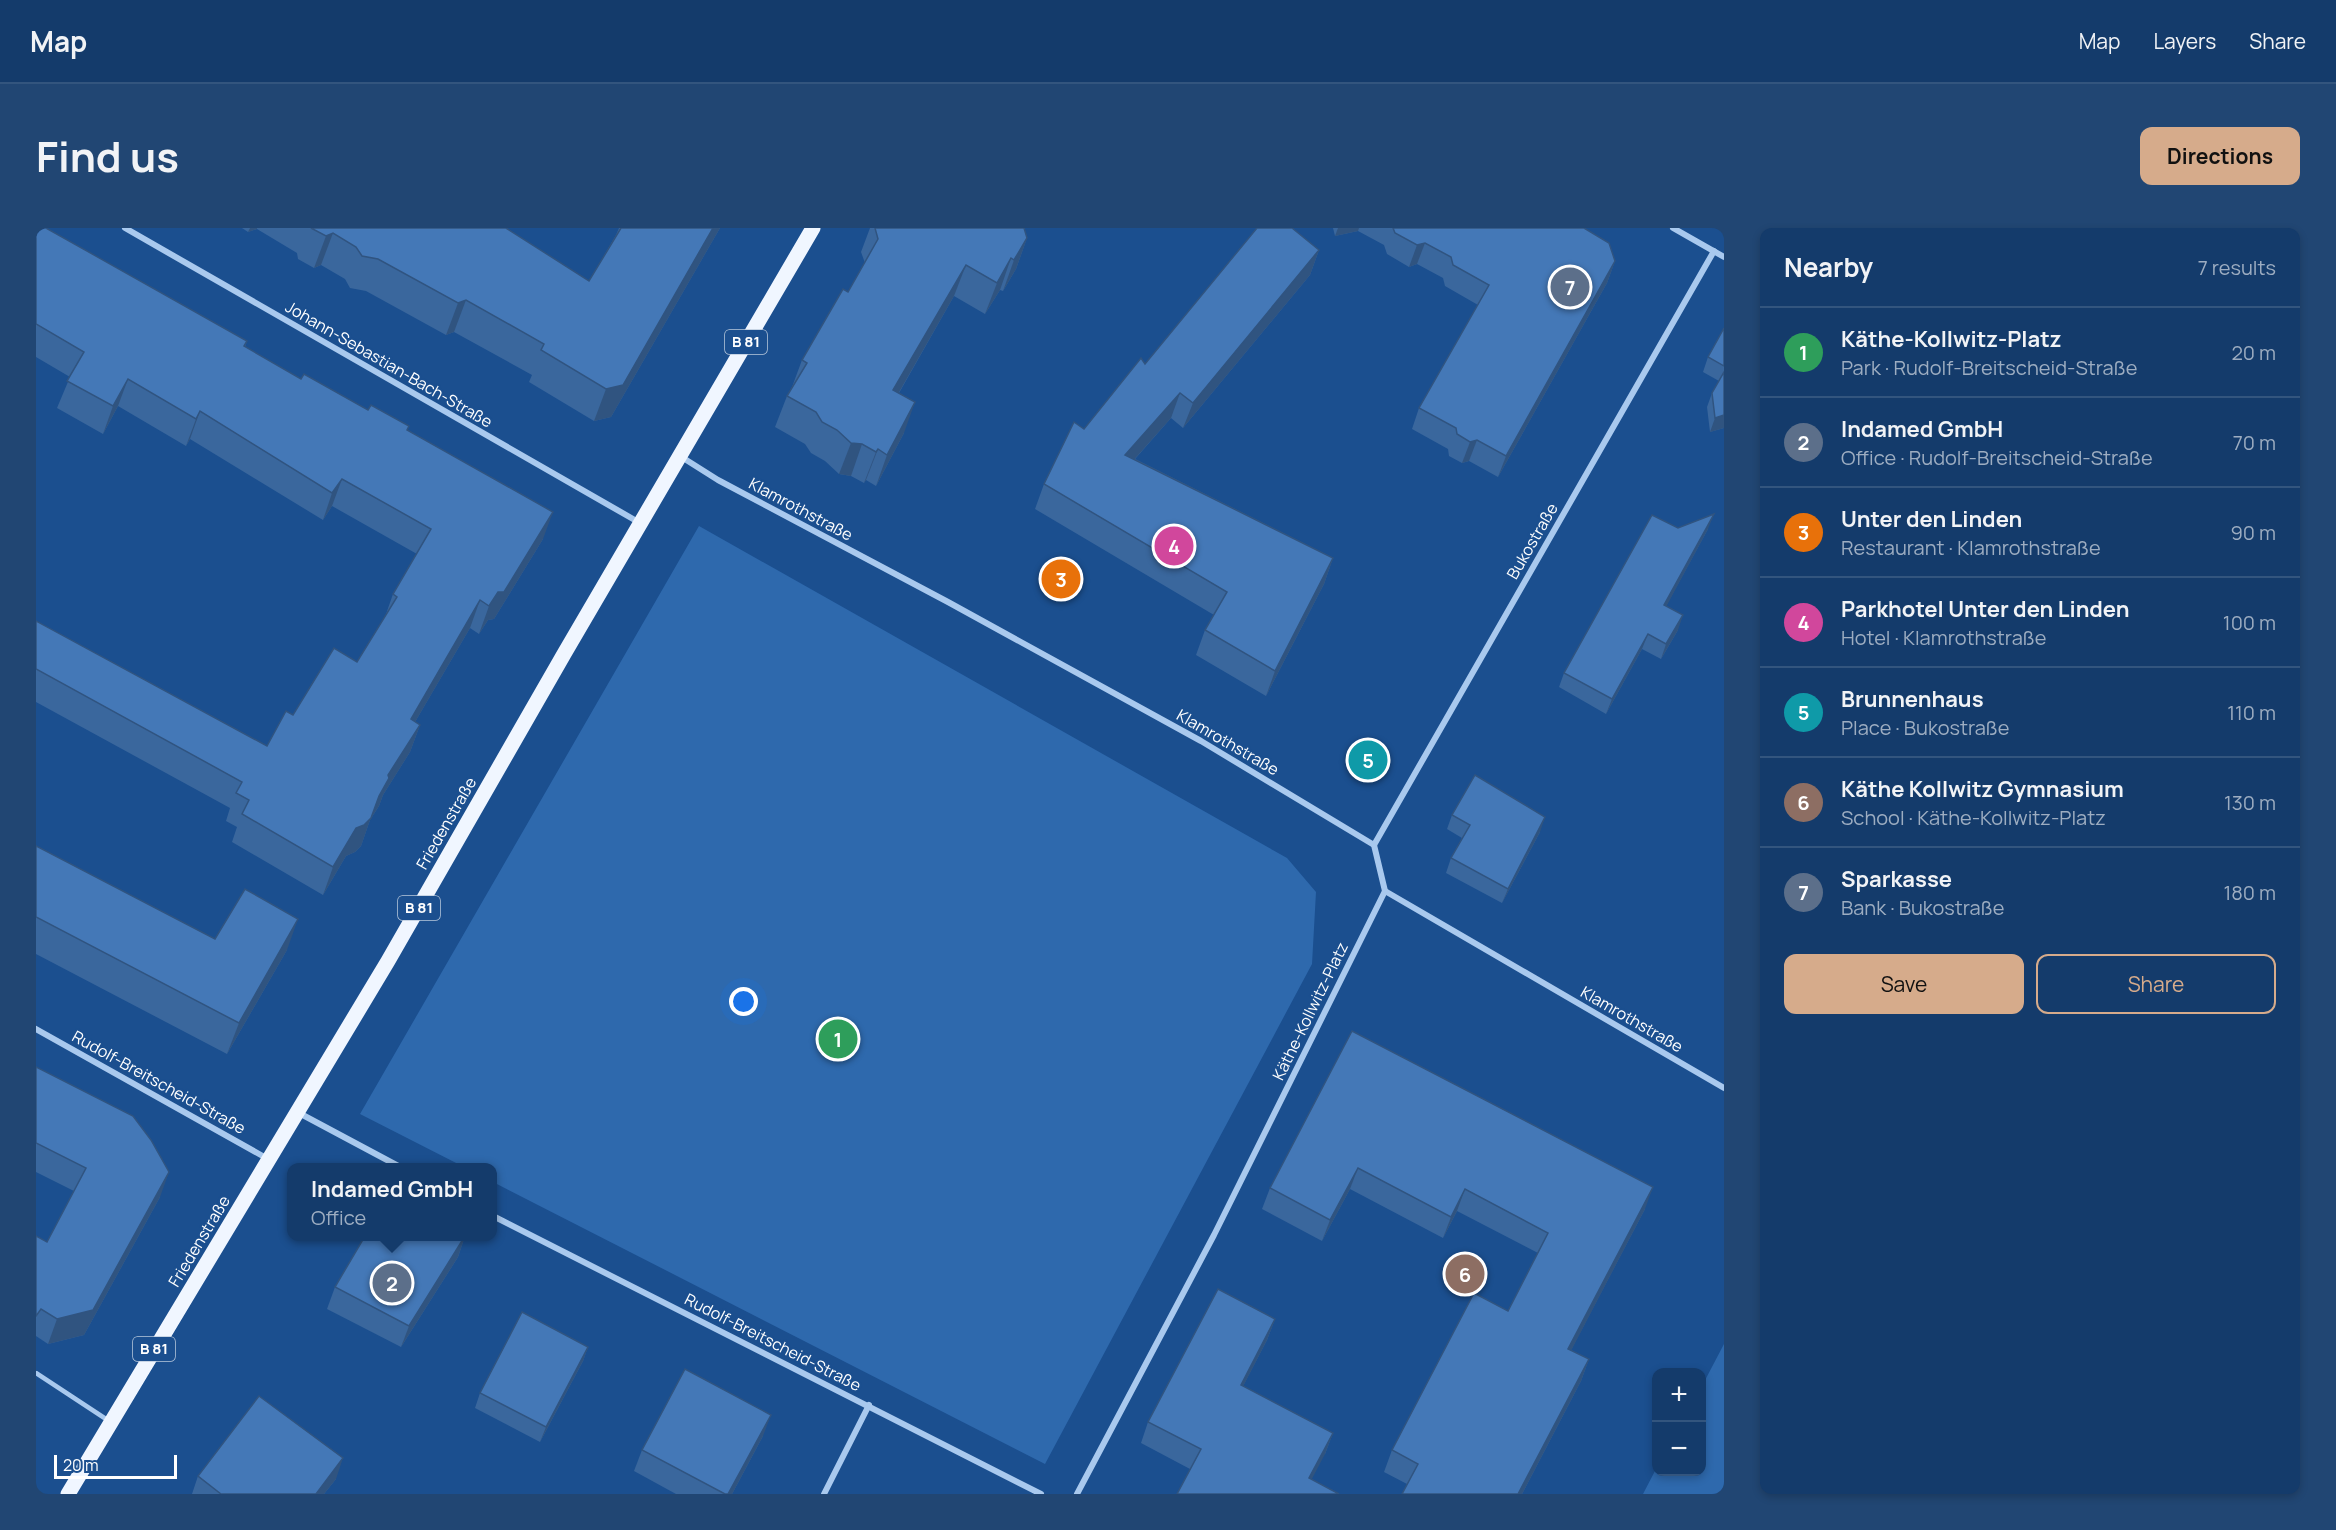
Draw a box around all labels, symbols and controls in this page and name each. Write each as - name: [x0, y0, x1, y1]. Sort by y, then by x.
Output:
- text: Map: [30, 22, 87, 60]
- text: Map: [2079, 27, 2120, 55]
- text: Layers: [2153, 27, 2216, 55]
- text: Share: [2249, 27, 2306, 55]
- text: Find us: [36, 127, 179, 185]
- button: Directions: [2140, 127, 2300, 185]
- text: Nearby: [1784, 249, 1873, 285]
- text: 7 results: [2198, 254, 2276, 281]
- pin: 7: [1550, 264, 1589, 310]
- street label: Johann-Sebastian-Bach-Straße: [282, 296, 496, 432]
- text: Käthe-Kollwitz-Platz: [1841, 324, 2061, 354]
- road number: B 81: [725, 330, 767, 354]
- text: 1: [1799, 339, 1808, 366]
- text: 20 m: [2231, 339, 2276, 366]
- text: Park · Rudolf-Breitscheid-Straße: [1841, 354, 2137, 381]
- text: Indamed GmbH: [1841, 414, 2003, 444]
- text: 2: [1798, 429, 1809, 456]
- text: 70 m: [2233, 429, 2276, 456]
- text: Office · Rudolf-Breitscheid-Straße: [1841, 444, 2153, 471]
- street label: Klamrothstraße: [745, 472, 857, 546]
- street label: Bukostraße: [1501, 499, 1563, 583]
- text: Unter den Linden: [1841, 504, 2022, 534]
- text: 3: [1798, 519, 1809, 546]
- text: 90 m: [2230, 519, 2276, 546]
- pin: 4: [1154, 524, 1194, 568]
- text: Restaurant · Klamrothstraße: [1841, 534, 2101, 561]
- pin: 3: [1042, 556, 1080, 602]
- text: Parkhotel Unter den Linden: [1841, 594, 2129, 624]
- text: 4: [1797, 609, 1810, 636]
- text: 100 m: [2223, 609, 2276, 636]
- text: Hotel · Klamrothstraße: [1841, 624, 2046, 651]
- text: Brunnenhaus: [1841, 684, 1984, 714]
- text: 5: [1798, 699, 1809, 726]
- text: 110 m: [2227, 699, 2276, 726]
- street label: Klamrothstraße: [1173, 704, 1283, 780]
- text: Place · Bukostraße: [1841, 714, 2010, 741]
- pin: 5: [1348, 738, 1388, 782]
- street label: Friedenstraße: [411, 773, 481, 873]
- text: Käthe Kollwitz Gymnasium: [1841, 774, 2124, 804]
- text: 6: [1797, 789, 1810, 816]
- text: 130 m: [2224, 789, 2276, 816]
- text: School · Käthe-Kollwitz-Platz: [1841, 804, 2106, 831]
- text: Sparkasse: [1841, 864, 1952, 894]
- text: 7: [1798, 879, 1809, 906]
- text: 180 m: [2223, 879, 2276, 906]
- text: Bank · Bukostraße: [1841, 894, 2004, 921]
- road number: B 81: [398, 896, 440, 920]
- street label: Käthe-Kollwitz-Platz: [1267, 938, 1353, 1084]
- button: Save: [1784, 954, 2024, 1014]
- button: Share: [2036, 954, 2276, 1014]
- street label: Klamrothstraße: [1577, 981, 1687, 1057]
- your location: [729, 987, 758, 1016]
- pin: 1: [818, 1016, 858, 1062]
- street label: Rudolf-Breitscheid-Straße: [68, 1025, 250, 1139]
- popup: [287, 1163, 497, 1241]
- text: Indamed GmbH: [311, 1174, 473, 1204]
- street label: Friedenstraße: [163, 1191, 235, 1291]
- text: Office: [311, 1204, 366, 1231]
- pin: 6: [1446, 1252, 1484, 1296]
- pin: 2: [372, 1260, 412, 1306]
- street label: Rudolf-Breitscheid-Straße: [681, 1288, 865, 1396]
- road number: B 81: [133, 1337, 175, 1361]
- map controls: [1652, 1368, 1706, 1476]
- button: +: [1652, 1368, 1706, 1422]
- button: −: [1652, 1422, 1706, 1476]
- scale bar: [54, 1452, 177, 1480]
- text: 20 m: [63, 1454, 99, 1476]

